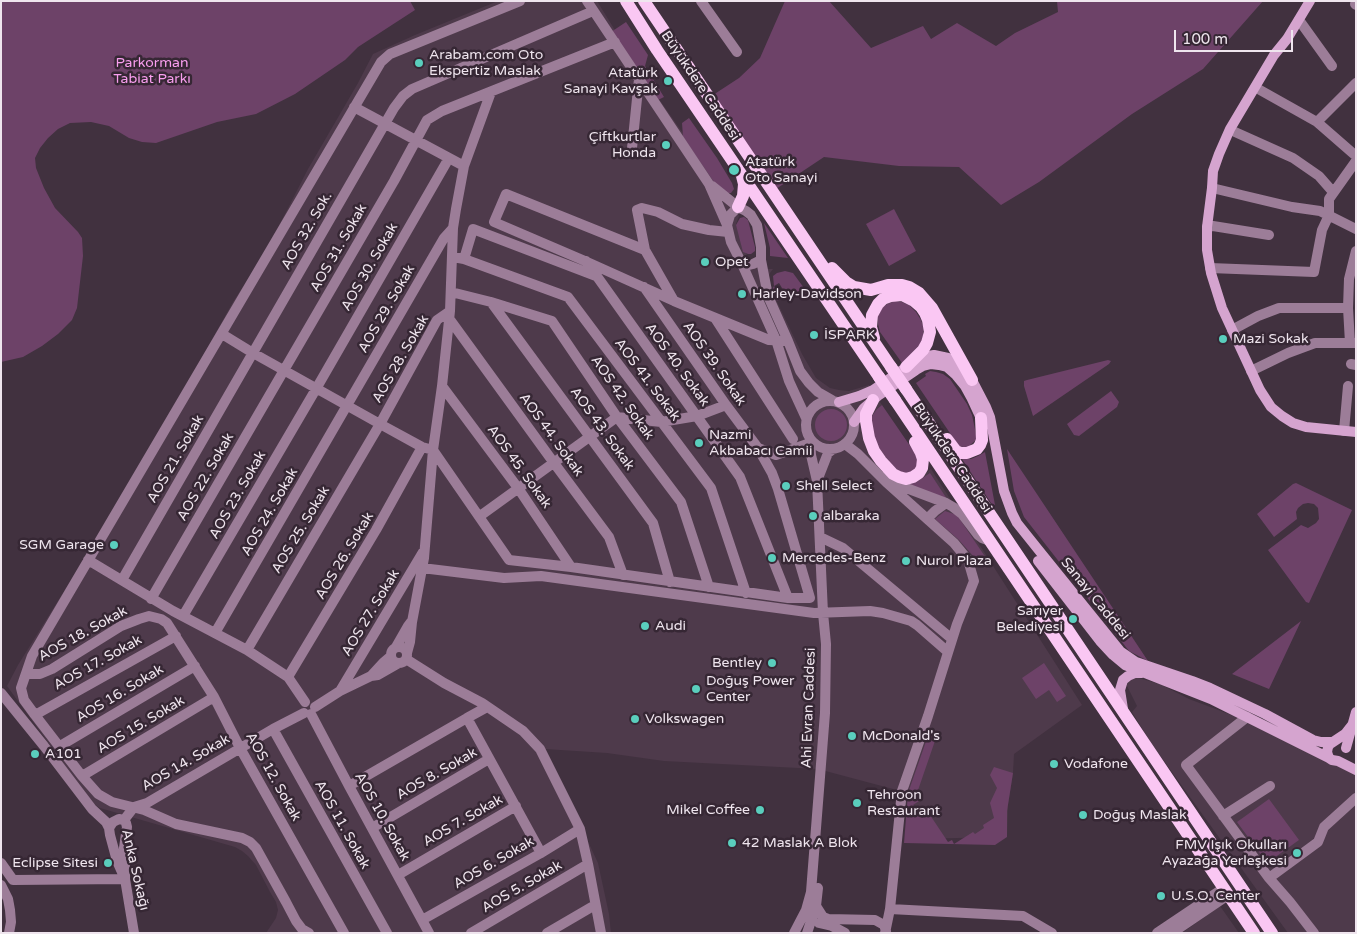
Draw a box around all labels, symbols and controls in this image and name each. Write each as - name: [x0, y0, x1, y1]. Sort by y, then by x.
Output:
- scale bar: [1177, 20, 1296, 52]
- street label: Büyükdere Caddesi: [657, 28, 743, 144]
- text: 100 m: [1182, 30, 1228, 48]
- place label: Arabam.com Oto Ekspertiz Maslak: [429, 47, 543, 80]
- park label: Parkorman Tabiat Parkı: [113, 55, 191, 88]
- marker: Arabam.com Oto Ekspertiz Maslak: [413, 57, 425, 69]
- place label: Atatürk Sanayi Kavşak: [564, 65, 658, 98]
- marker: Atatürk Sanayi Kavşak: [662, 75, 674, 87]
- place label: Çiftkurtlar Honda: [589, 129, 656, 162]
- marker: Çiftkurtlar Honda: [660, 139, 672, 151]
- place label: Atatürk Oto Sanayi: [745, 154, 818, 186]
- marker: Atatürk Oto Sanayi: [727, 163, 741, 177]
- street label: AOS 32. Sok.: [278, 189, 336, 273]
- street label: AOS 31. Sokak: [307, 201, 371, 295]
- street label: AOS 30. Sokak: [338, 220, 402, 314]
- place label: Opet: [715, 254, 748, 270]
- marker: Opet: [699, 256, 711, 268]
- street label: AOS 29. Sokak: [355, 262, 419, 356]
- place label: Harley-Davidson: [752, 286, 862, 302]
- marker: Harley-Davidson: [736, 288, 748, 300]
- street label: AOS 28. Sokak: [369, 312, 433, 406]
- street label: AOS 39. Sokak: [679, 319, 749, 409]
- street label: AOS 40. Sokak: [641, 320, 713, 410]
- place label: İSPARK: [824, 327, 875, 343]
- marker: İSPARK: [808, 329, 820, 341]
- place label: Mazi Sokak: [1233, 331, 1309, 347]
- marker: Mazi Sokak: [1217, 333, 1229, 345]
- street label: AOS 41. Sokak: [611, 335, 683, 425]
- street label: AOS 42. Sokak: [587, 353, 657, 443]
- street label: AOS 43. Sokak: [566, 384, 638, 474]
- street label: AOS 44. Sokak: [515, 390, 587, 480]
- street label: Büyükdere Caddesi: [909, 400, 995, 516]
- street label: AOS 21. Sokak: [144, 412, 208, 506]
- street label: AOS 45. Sokak: [483, 422, 555, 512]
- place label: Nazmi Akbabacı Camii: [709, 427, 812, 460]
- street label: AOS 22. Sokak: [174, 430, 238, 524]
- marker: Nazmi Akbabacı Camii: [693, 437, 705, 449]
- street label: AOS 23. Sokak: [206, 448, 270, 542]
- street label: AOS 24. Sokak: [238, 465, 302, 559]
- place label: Shell Select: [796, 478, 872, 494]
- marker: Shell Select: [780, 480, 792, 492]
- street label: AOS 25. Sokak: [268, 483, 334, 577]
- place label: albaraka: [823, 508, 880, 524]
- street label: AOS 26. Sokak: [312, 509, 378, 603]
- marker: albaraka: [807, 510, 819, 522]
- place label: SGM Garage: [19, 537, 104, 553]
- marker: SGM Garage: [108, 539, 120, 551]
- place label: Mercedes-Benz: [782, 550, 886, 566]
- marker: Mercedes-Benz: [766, 552, 778, 564]
- place label: Nurol Plaza: [916, 553, 992, 569]
- marker: Nurol Plaza: [900, 555, 912, 567]
- street label: Sanayi Caddesi: [1057, 555, 1133, 643]
- street label: AOS 27. Sokak: [339, 567, 403, 659]
- street label: AOS 18. Sokak: [36, 603, 130, 665]
- place label: Sarıyer Belediyesi: [996, 603, 1063, 636]
- marker: Sarıyer Belediyesi: [1067, 613, 1079, 625]
- place label: Audi: [655, 618, 686, 634]
- marker: Audi: [639, 620, 651, 632]
- street label: AOS 17. Sokak: [51, 632, 145, 694]
- street label: Ahi Evran Caddesi: [798, 647, 820, 769]
- place label: Bentley: [712, 655, 762, 671]
- marker: Bentley: [766, 657, 778, 669]
- street label: AOS 16. Sokak: [73, 661, 167, 727]
- place label: Doğuş Power Center: [706, 673, 794, 706]
- marker: Doğuş Power Center: [690, 683, 702, 695]
- street label: AOS 15. Sokak: [94, 692, 188, 758]
- place label: Volkswagen: [645, 711, 724, 727]
- marker: Volkswagen: [629, 713, 641, 725]
- place label: McDonald's: [862, 728, 940, 744]
- street label: AOS 12. Sokak: [242, 730, 304, 824]
- marker: McDonald's: [846, 730, 858, 742]
- street label: AOS 14. Sokak: [139, 731, 233, 795]
- street label: AOS 8. Sokak: [394, 744, 480, 804]
- place label: A101: [45, 746, 82, 762]
- marker: A101: [29, 748, 41, 760]
- place label: Vodafone: [1064, 756, 1128, 772]
- marker: Vodafone: [1048, 758, 1060, 770]
- street label: AOS 10. Sokak: [351, 770, 413, 864]
- street label: AOS 11. Sokak: [311, 778, 373, 872]
- place label: Tehroon Restaurant: [867, 787, 940, 820]
- street label: AOS 7. Sokak: [420, 791, 506, 851]
- marker: Tehroon Restaurant: [851, 797, 863, 809]
- place label: Mikel Coffee: [666, 802, 750, 818]
- marker: Mikel Coffee: [754, 804, 766, 816]
- place label: Doğuş Maslak: [1093, 807, 1187, 823]
- marker: Doğuş Maslak: [1077, 809, 1089, 821]
- street label: Anka Sokağı: [118, 828, 152, 912]
- street label: AOS 6. Sokak: [451, 833, 537, 893]
- place label: 42 Maslak A Blok: [742, 835, 857, 851]
- marker: 42 Maslak A Blok: [726, 837, 738, 849]
- place label: FMV Işık Okulları Ayazağa Yerleşkesi: [1162, 837, 1287, 870]
- marker: FMV Işık Okulları Ayazağa Yerleşkesi: [1291, 847, 1303, 859]
- place label: Eclipse Sitesi: [12, 855, 98, 871]
- marker: Eclipse Sitesi: [102, 857, 114, 869]
- street label: AOS 5. Sokak: [479, 857, 565, 917]
- place label: U.S.O. Center: [1171, 888, 1260, 904]
- marker: U.S.O. Center: [1155, 890, 1167, 902]

